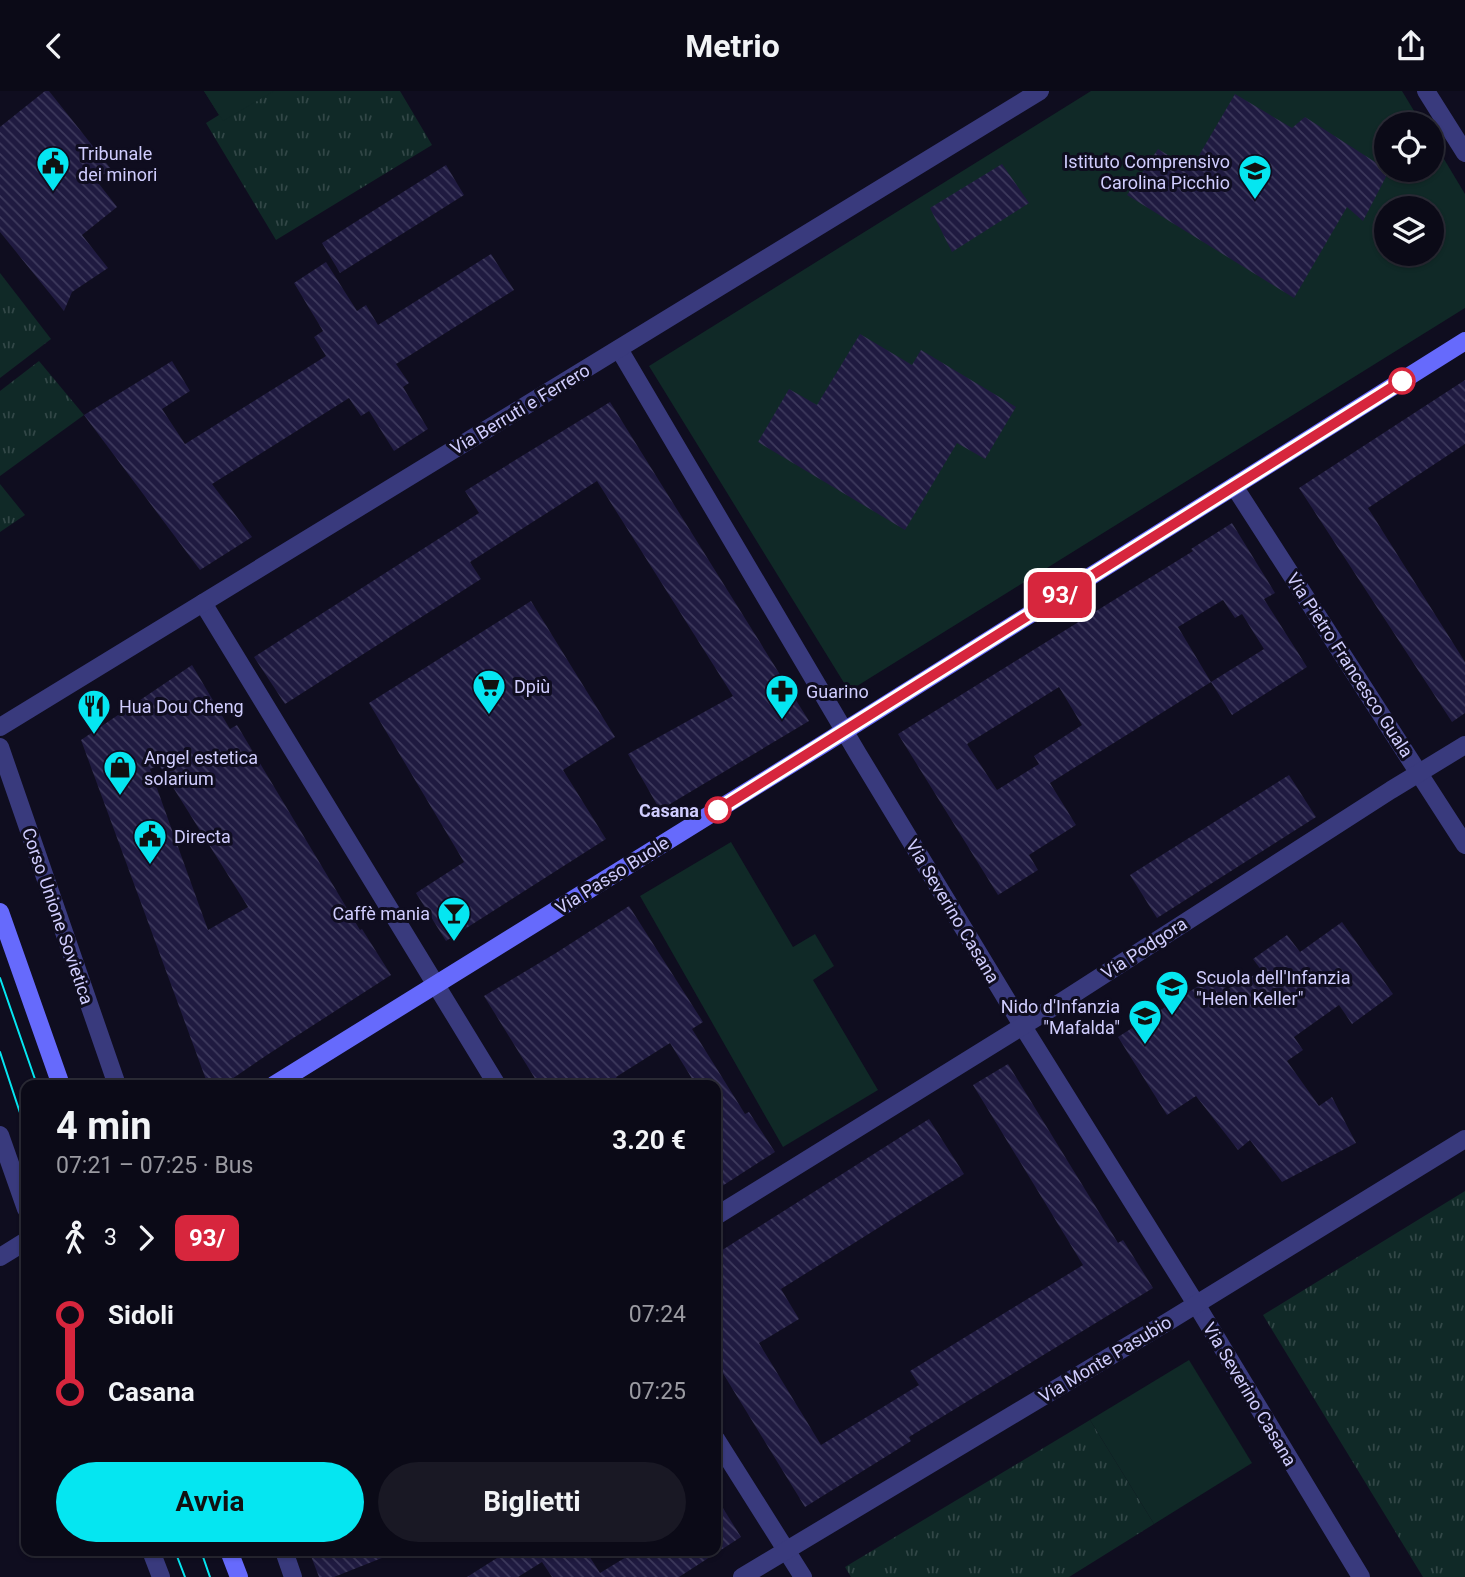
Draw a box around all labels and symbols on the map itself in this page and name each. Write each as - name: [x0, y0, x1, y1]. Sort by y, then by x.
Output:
- place label: Tribunale dei minori: [78, 143, 157, 185]
- public building icon: Tribunale dei minori: [34, 144, 72, 193]
- place label: Istituto Comprensivo Carolina Picchio: [1063, 151, 1230, 193]
- school or university icon: Istituto Comprensivo Carolina Picchio: [1236, 152, 1274, 201]
- street label: Via Berruti e Ferrero: [447, 359, 593, 459]
- unlabelled marker: [1389, 368, 1415, 394]
- street label: Via Pietro Francesco Guala: [1282, 569, 1418, 761]
- line badge: 93/: [1020, 572, 1100, 618]
- supermarket icon: Dpiù: [470, 667, 508, 716]
- pharmacy icon: Guarino: [763, 672, 801, 721]
- place label: Dpiù: [514, 676, 550, 697]
- place label: Guarino: [806, 681, 869, 702]
- restaurant icon: Hua Dou Cheng: [75, 687, 113, 736]
- place label: Hua Dou Cheng: [119, 696, 244, 717]
- place label: Angel estetica solarium: [144, 747, 258, 789]
- shop icon: Angel estetica solarium: [101, 748, 139, 797]
- marker: Casana: [705, 797, 731, 823]
- place label: Casana: [639, 800, 699, 821]
- public building icon: Directa: [131, 817, 169, 866]
- street label: Corso Unione Sovietica: [18, 825, 98, 1007]
- place label: Directa: [174, 826, 231, 847]
- street label: Via Passo Buole: [551, 832, 673, 918]
- street label: Via Severino Casana: [902, 835, 1004, 987]
- bar icon: Caffè mania: [435, 894, 473, 943]
- place label: Caffè mania: [332, 903, 430, 924]
- street label: Via Podgora: [1097, 913, 1191, 983]
- place label: Scuola dell'Infanzia "Helen Keller": [1196, 967, 1350, 1009]
- school or university icon: Scuola dell'Infanzia "Helen Keller": [1153, 968, 1191, 1017]
- place label: Nido d'Infanzia "Mafalda": [1001, 996, 1120, 1038]
- school or university icon: Nido d'Infanzia "Mafalda": [1126, 997, 1164, 1046]
- street label: Via Monte Pasubio: [1035, 1311, 1175, 1407]
- street label: Via Severino Casana: [1199, 1318, 1301, 1470]

